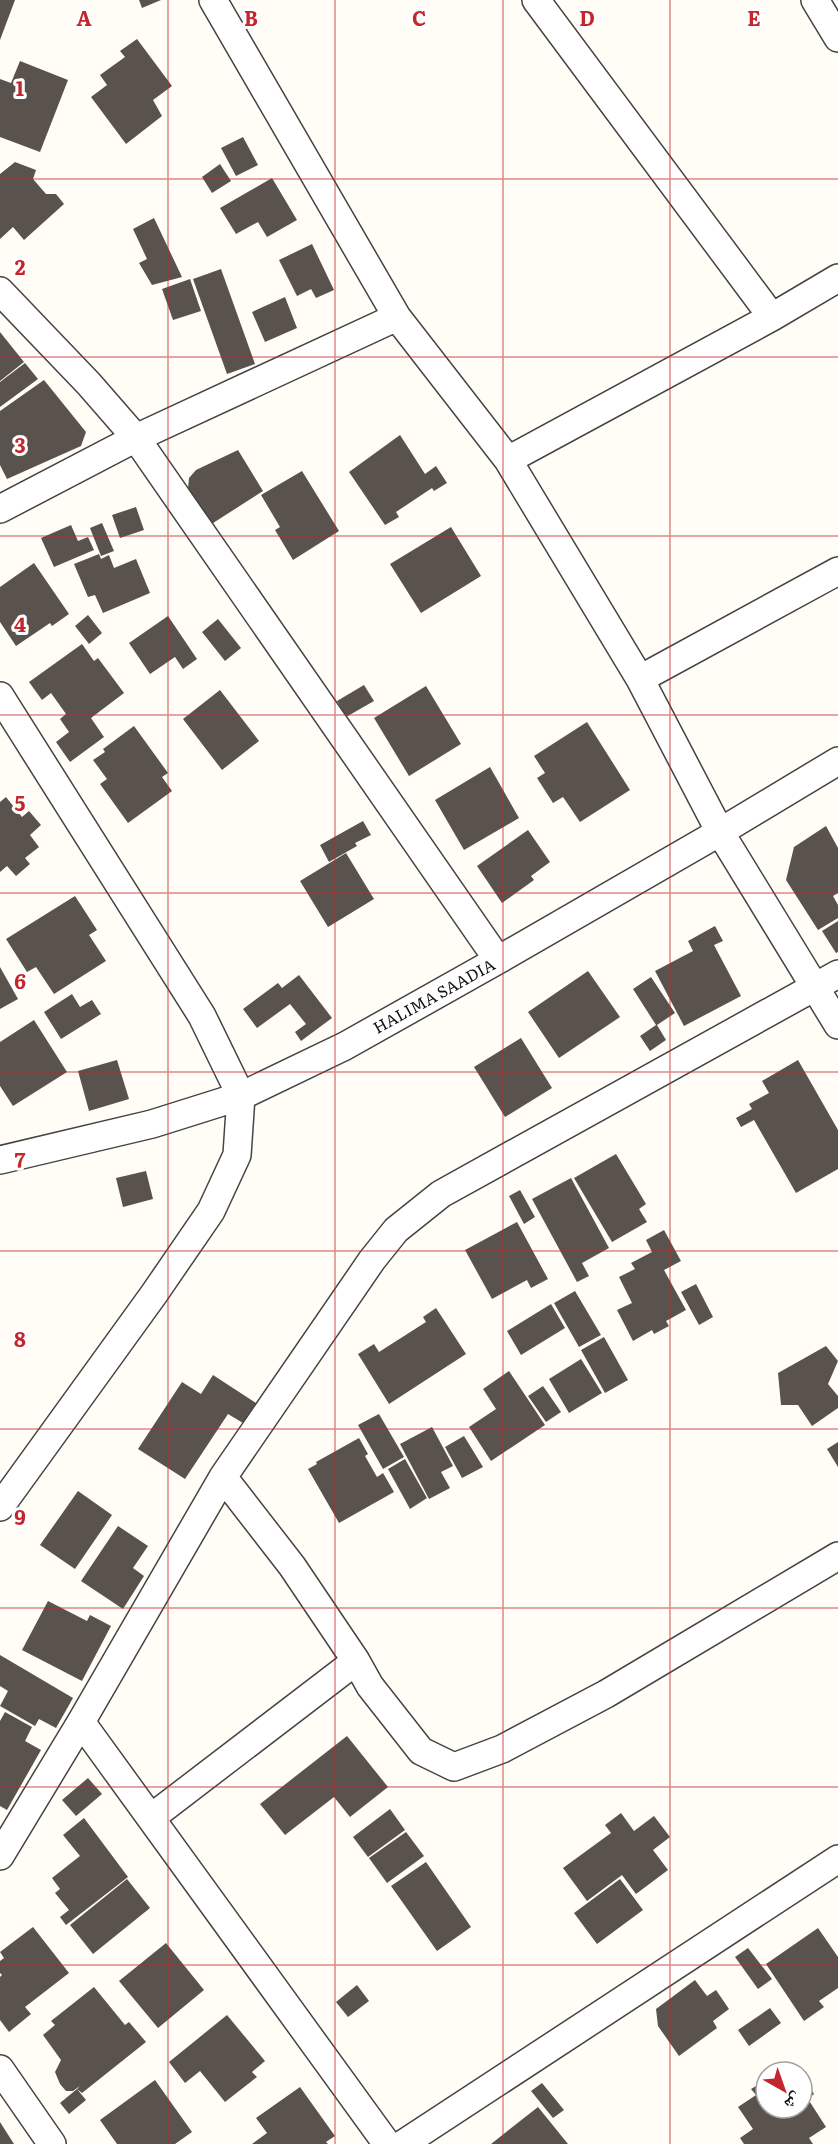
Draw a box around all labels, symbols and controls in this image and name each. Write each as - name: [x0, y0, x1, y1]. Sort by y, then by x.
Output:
- text: A: [76, 2, 92, 32]
- text: B: [244, 2, 258, 32]
- text: C: [412, 2, 426, 32]
- text: D: [579, 2, 595, 32]
- text: E: [747, 2, 761, 32]
- text: 1: [16, 72, 24, 102]
- text: 2: [15, 251, 26, 281]
- text: 3: [14, 429, 26, 459]
- text: 4: [14, 608, 26, 638]
- text: 5: [15, 787, 26, 817]
- street label: HALIMA SAADIA: [368, 951, 499, 1039]
- text: 6: [14, 965, 26, 995]
- text: 7: [15, 1144, 26, 1174]
- text: 8: [14, 1323, 26, 1353]
- text: 9: [14, 1501, 26, 1531]
- north arrow: [754, 2060, 814, 2120]
- text: ش: [780, 2088, 809, 2117]

